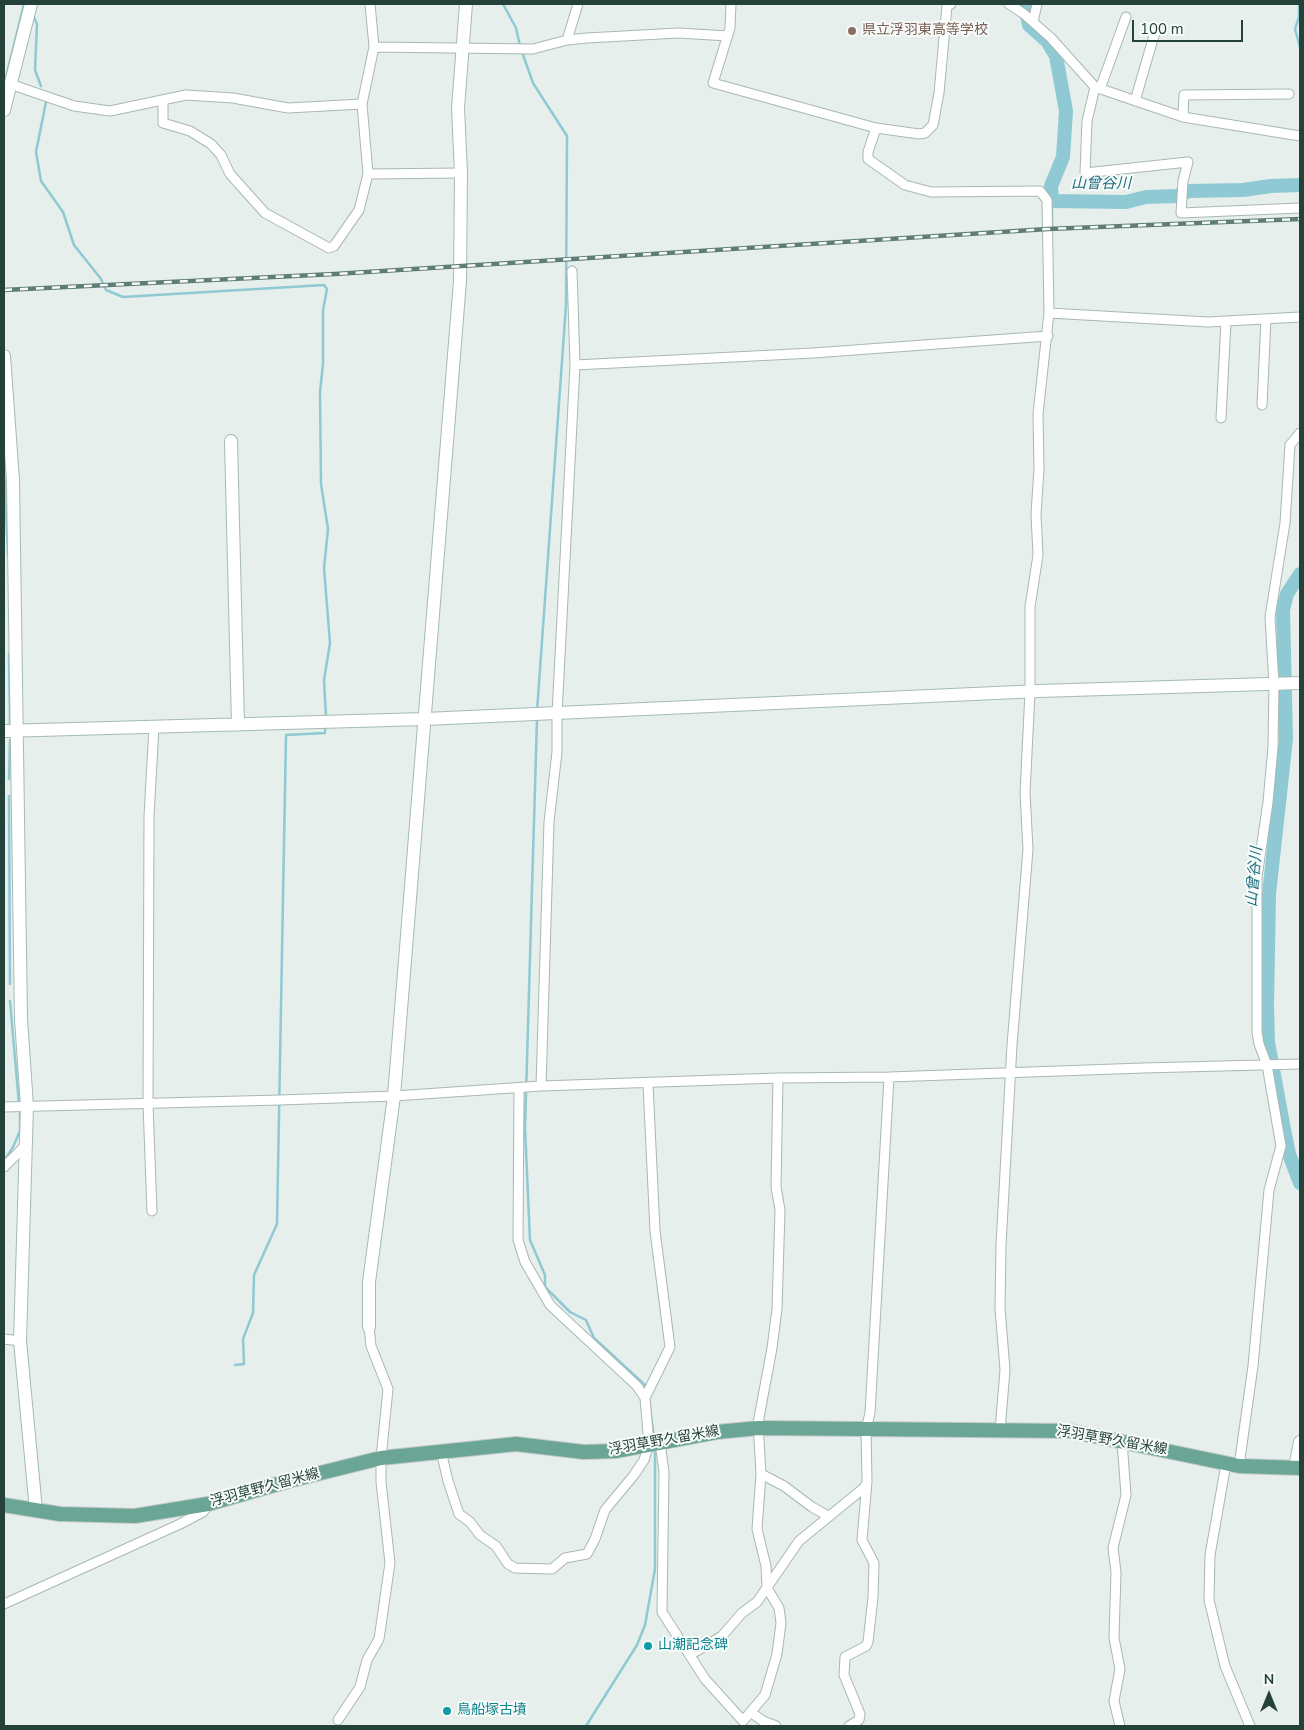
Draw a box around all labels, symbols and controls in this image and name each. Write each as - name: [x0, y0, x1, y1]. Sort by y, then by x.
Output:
- scale bar: [1134, 10, 1245, 42]
- text: 100 m: [1140, 19, 1184, 39]
- place label: 県立浮羽東高等学校: [862, 23, 988, 39]
- marker: 県立浮羽東高等学校: [846, 25, 858, 37]
- water label: 山曾谷川: [1071, 175, 1131, 193]
- water label: 山曾谷川: [1243, 846, 1267, 908]
- street label: 浮羽草野久留米線: [607, 1423, 721, 1459]
- street label: 浮羽草野久留米線: [1055, 1423, 1169, 1459]
- street label: 浮羽草野久留米線: [209, 1465, 321, 1511]
- place label: 山潮記念碑: [658, 1638, 728, 1654]
- marker: 山潮記念碑: [642, 1640, 654, 1652]
- north arrow: [1244, 1670, 1294, 1720]
- text: N: [1264, 1670, 1274, 1689]
- place label: 鳥船塚古墳: [457, 1703, 527, 1719]
- marker: 鳥船塚古墳: [441, 1705, 453, 1717]

